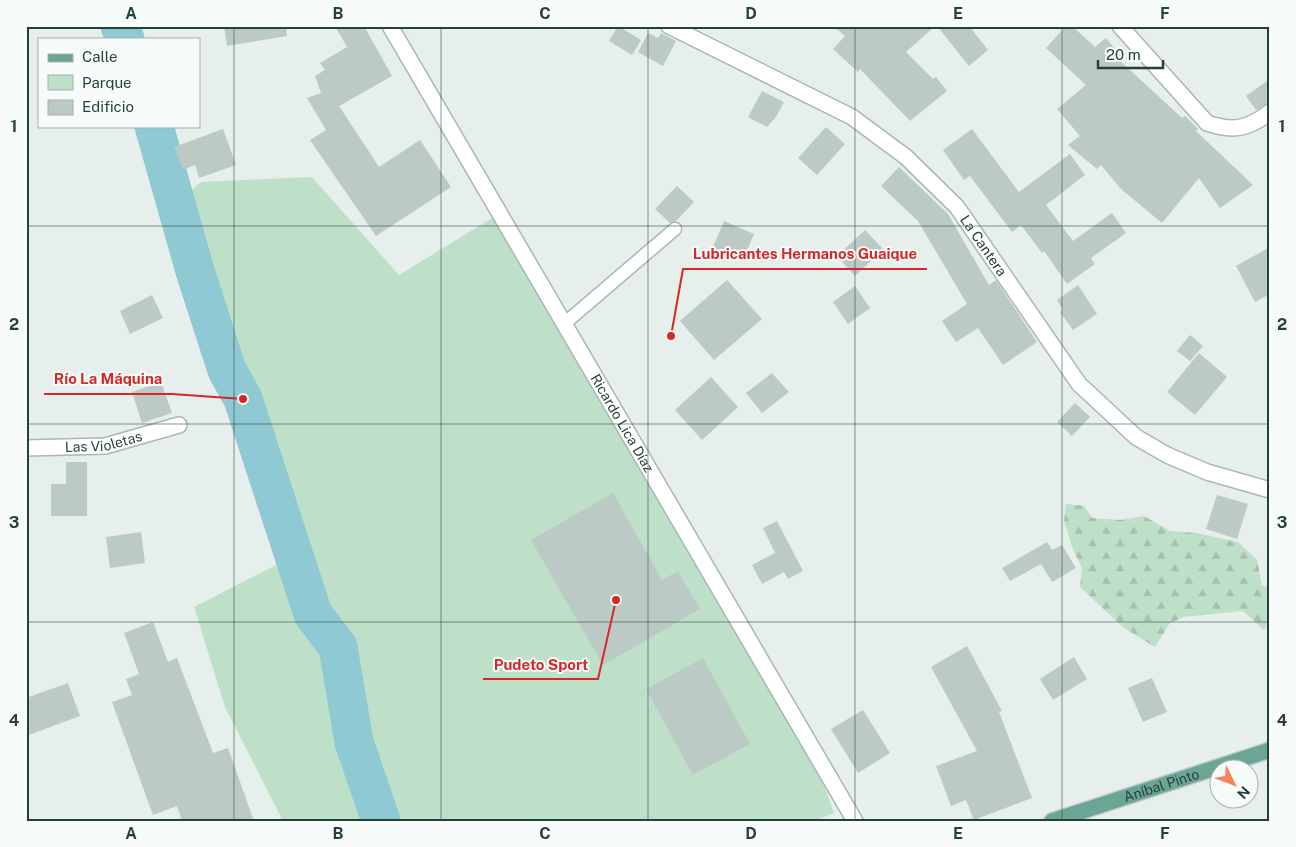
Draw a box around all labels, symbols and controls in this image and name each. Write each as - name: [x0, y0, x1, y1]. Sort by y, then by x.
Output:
- text: A: [125, 4, 137, 23]
- text: B: [333, 4, 344, 23]
- text: C: [539, 4, 551, 23]
- text: D: [745, 4, 757, 23]
- text: E: [953, 4, 963, 23]
- text: F: [1160, 4, 1170, 23]
- legend: [38, 38, 200, 128]
- scale bar: [1098, 38, 1164, 70]
- text: 20 m: [1106, 46, 1141, 63]
- text: Calle: [82, 48, 118, 65]
- text: Parque: [82, 74, 132, 91]
- text: Edificio: [82, 98, 134, 115]
- text: 1: [11, 117, 17, 136]
- text: 1: [1279, 117, 1285, 136]
- street label: La Cantera: [957, 212, 1010, 279]
- callout: Lubricantes Hermanos Guaique: [683, 239, 927, 269]
- text: Lubricantes Hermanos Guaique: [693, 245, 917, 262]
- text: 2: [9, 315, 19, 334]
- text: 2: [1277, 315, 1287, 334]
- callout: Río La Máquina: [44, 364, 172, 394]
- text: Río La Máquina: [54, 370, 162, 387]
- street label: Ricardo Lica Díaz: [587, 371, 657, 475]
- street label: Las Violetas: [65, 428, 144, 455]
- text: 3: [9, 513, 19, 532]
- text: 3: [1277, 513, 1287, 532]
- callout: Pudeto Sport: [483, 649, 598, 679]
- text: Pudeto Sport: [494, 656, 588, 673]
- text: 4: [9, 711, 20, 730]
- text: 4: [1277, 711, 1288, 730]
- north arrow: [1208, 760, 1258, 810]
- street label: Aníbal Pinto: [1121, 766, 1201, 805]
- text: N: [1234, 783, 1253, 802]
- text: A: [125, 824, 137, 843]
- text: B: [333, 824, 344, 843]
- text: C: [539, 824, 551, 843]
- text: D: [745, 824, 757, 843]
- text: E: [953, 824, 963, 843]
- text: F: [1160, 824, 1170, 843]

